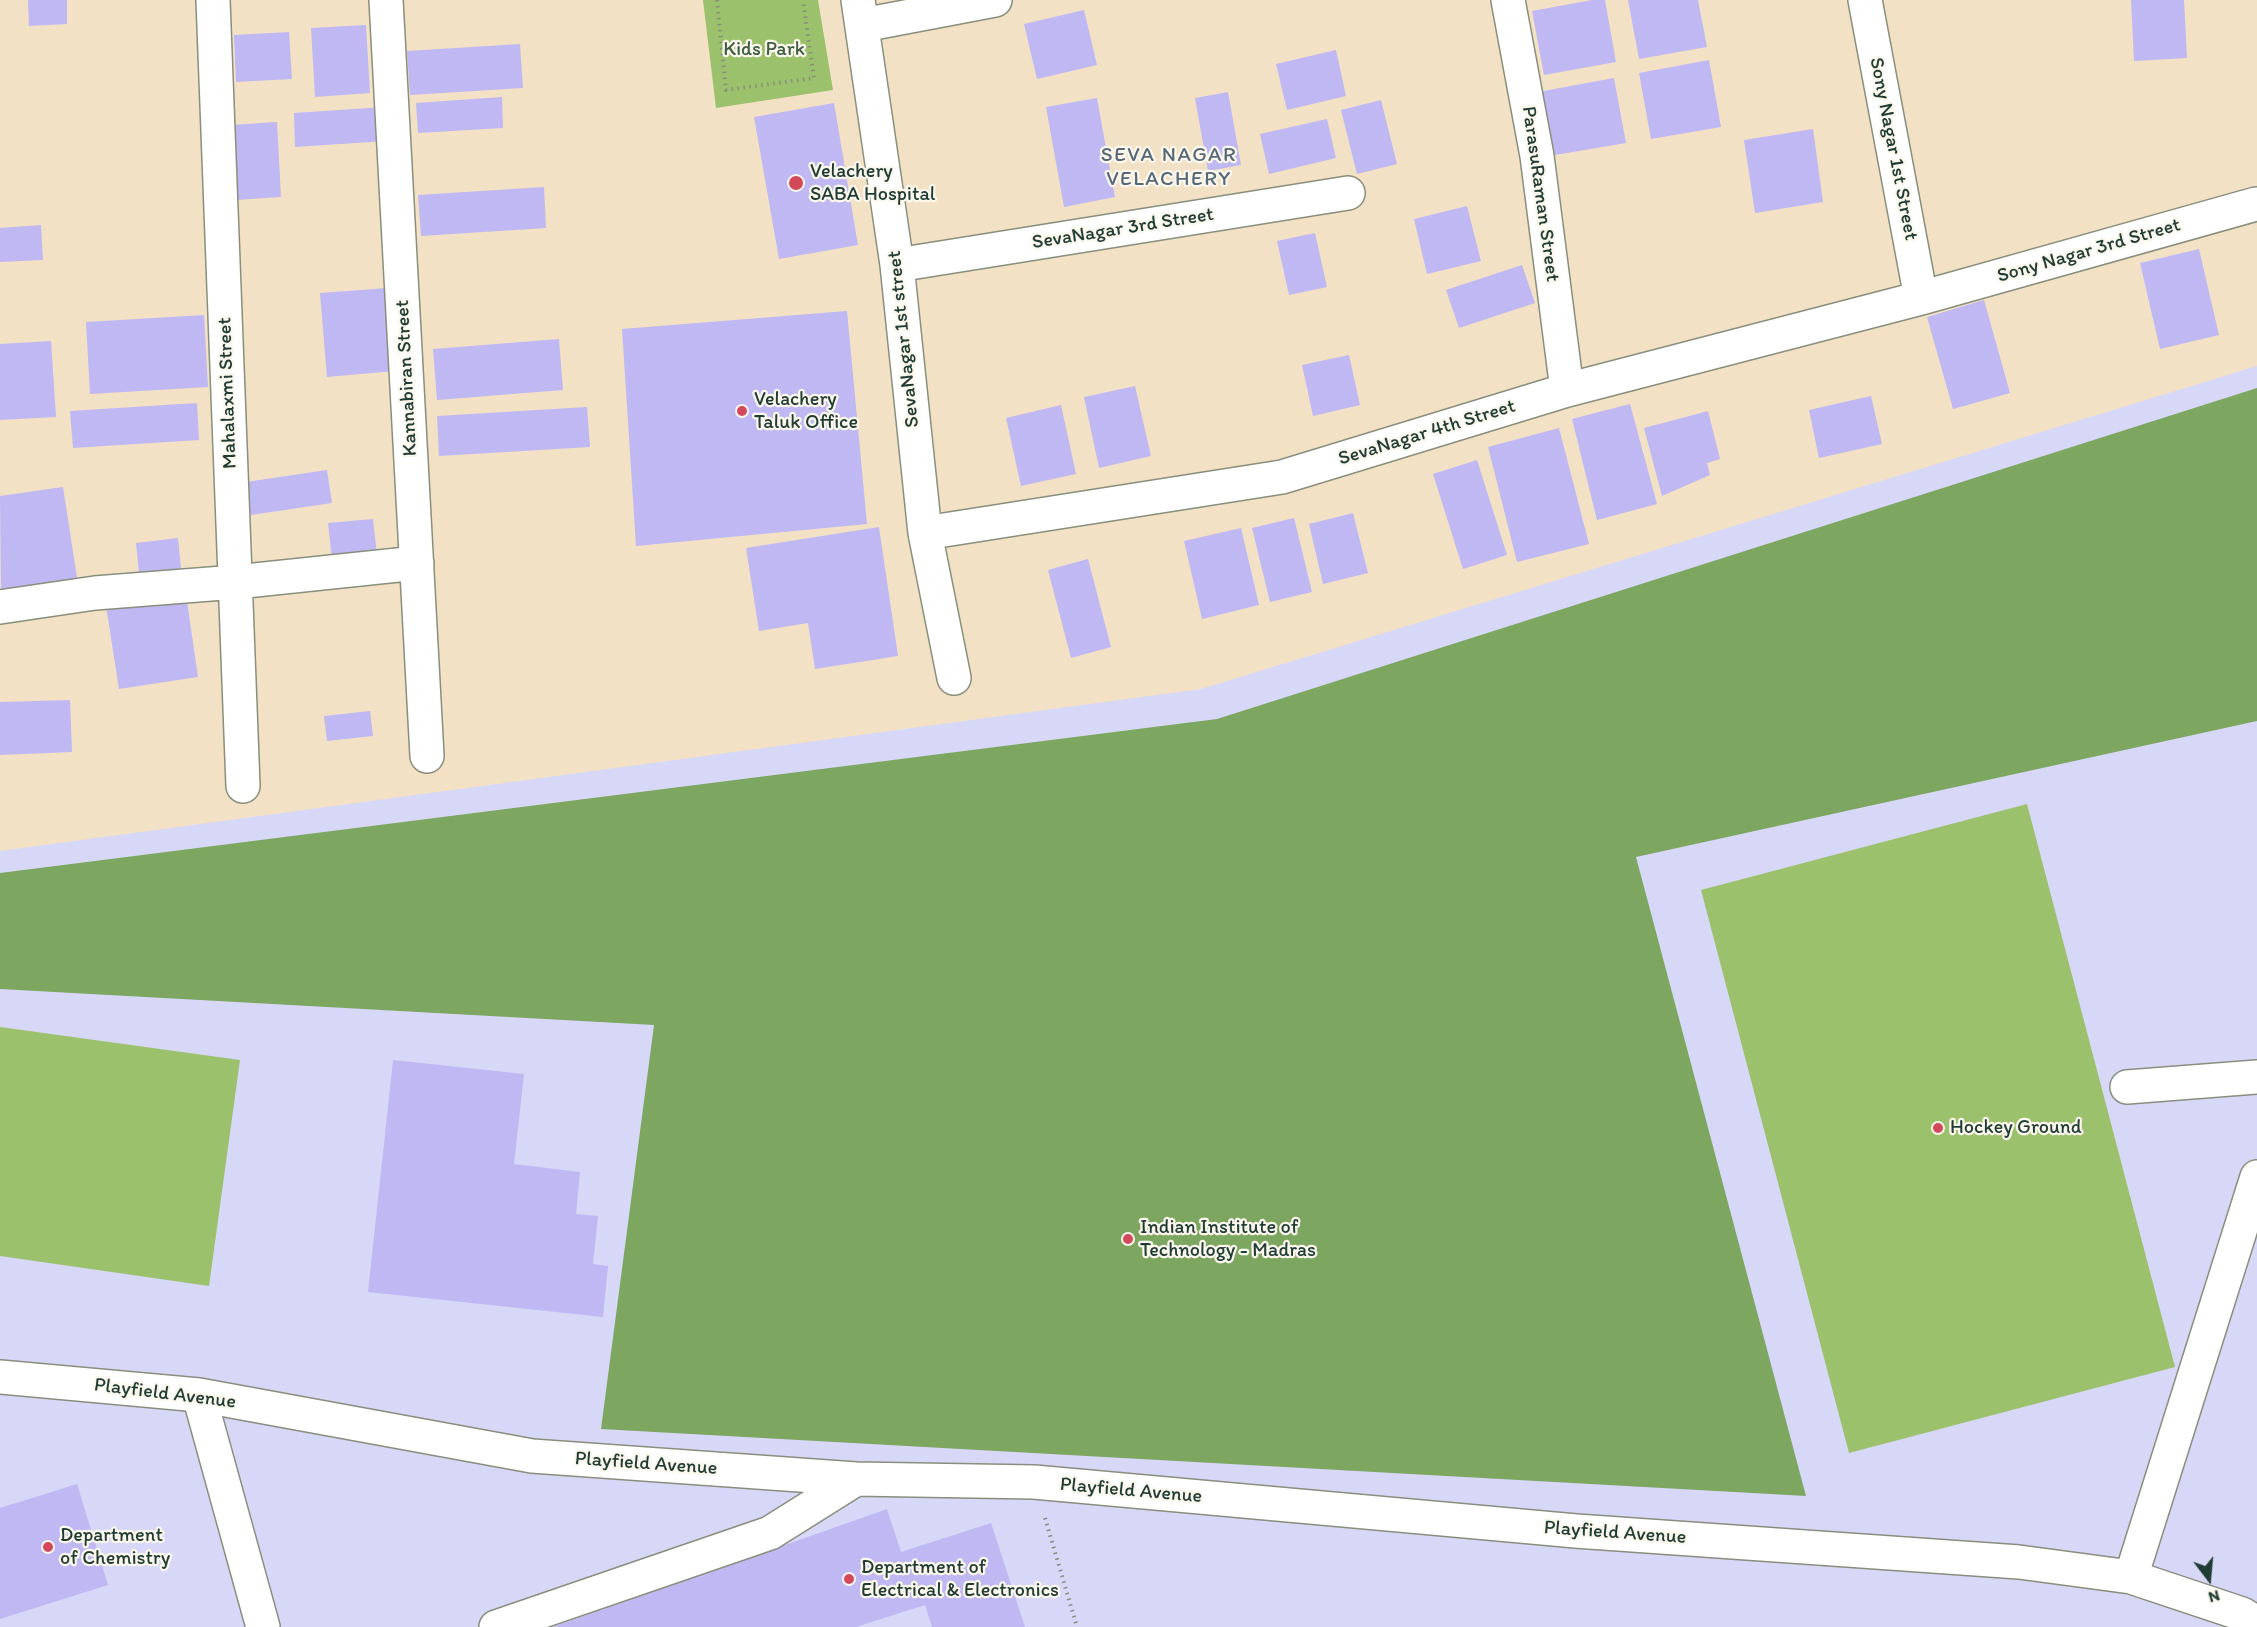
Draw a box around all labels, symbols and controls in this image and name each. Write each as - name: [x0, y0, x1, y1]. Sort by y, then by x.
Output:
- park label: Kids Park: [723, 38, 805, 62]
- street label: Sony Nagar 1st Street: [1864, 56, 1922, 242]
- street label: ParasuRaman Street: [1516, 105, 1564, 283]
- district label: SEVA NAGAR VELACHERY: [1100, 143, 1238, 193]
- place label: Velachery SABA Hospital: [810, 160, 935, 207]
- marker: Velachery SABA Hospital: [787, 174, 805, 192]
- street label: SevaNagar 3rd Street: [1030, 203, 1216, 255]
- street label: Sony Nagar 3rd Street: [1995, 213, 2183, 289]
- street label: SevaNagar 1st street: [883, 249, 925, 429]
- street label: Kannabiran Street: [391, 299, 423, 457]
- street label: Mahalaxmi Street: [213, 317, 243, 469]
- place label: Velachery Taluk Office: [754, 388, 858, 435]
- street label: SevaNagar 4th Street: [1336, 395, 1518, 471]
- marker: Velachery Taluk Office: [735, 404, 749, 418]
- place label: Hockey Ground: [1950, 1116, 2082, 1140]
- marker: Hockey Ground: [1931, 1121, 1945, 1135]
- place label: Indian Institute of Technology - Madras: [1140, 1216, 1316, 1263]
- marker: Indian Institute of Technology - Madras: [1121, 1232, 1135, 1246]
- street label: Playfield Avenue: [93, 1373, 237, 1415]
- street label: Playfield Avenue: [574, 1447, 718, 1481]
- street label: Playfield Avenue: [1059, 1473, 1203, 1509]
- street label: Playfield Avenue: [1543, 1516, 1687, 1550]
- place label: Department of Chemistry: [60, 1524, 170, 1571]
- marker: Department of Chemistry: [41, 1540, 55, 1554]
- north arrow: [2179, 1549, 2239, 1609]
- place label: Department of Electrical & Electronics: [861, 1556, 1059, 1603]
- marker: Department of Electrical & Electronics: [842, 1572, 856, 1586]
- text: N: [2206, 1586, 2222, 1607]

